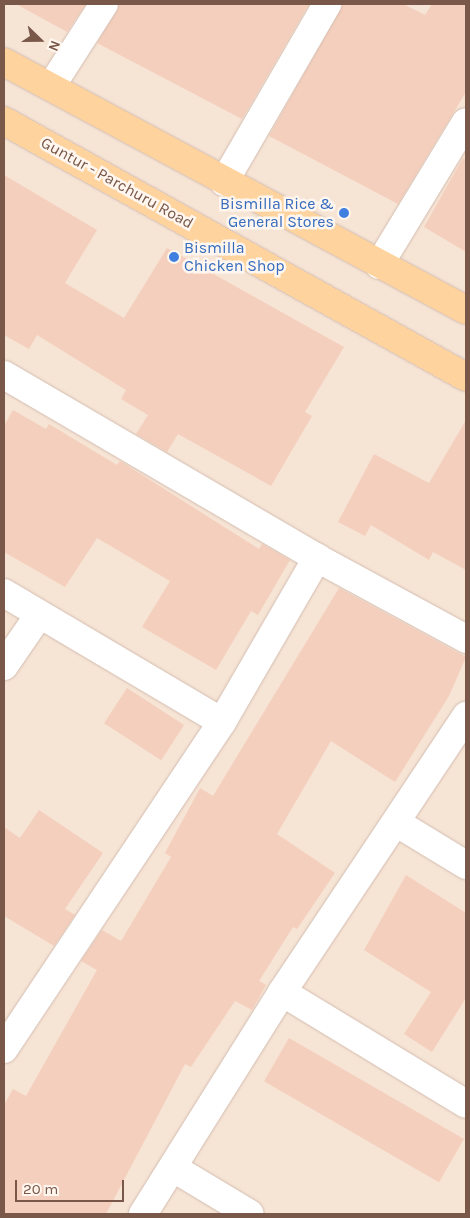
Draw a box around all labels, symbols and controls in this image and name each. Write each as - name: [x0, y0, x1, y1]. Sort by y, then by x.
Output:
- north arrow: [15, 15, 65, 65]
- text: N: [45, 38, 64, 54]
- street label: Guntur - Parchuru Road: [37, 133, 197, 233]
- place label: Bismilla Rice & General Stores: [220, 194, 334, 232]
- marker: Bismilla Rice & General Stores: [338, 207, 350, 219]
- place label: Bismilla Chicken Shop: [184, 238, 285, 276]
- marker: Bismilla Chicken Shop: [168, 251, 180, 263]
- scale bar: [18, 1170, 126, 1202]
- text: 20 m: [23, 1180, 58, 1198]

